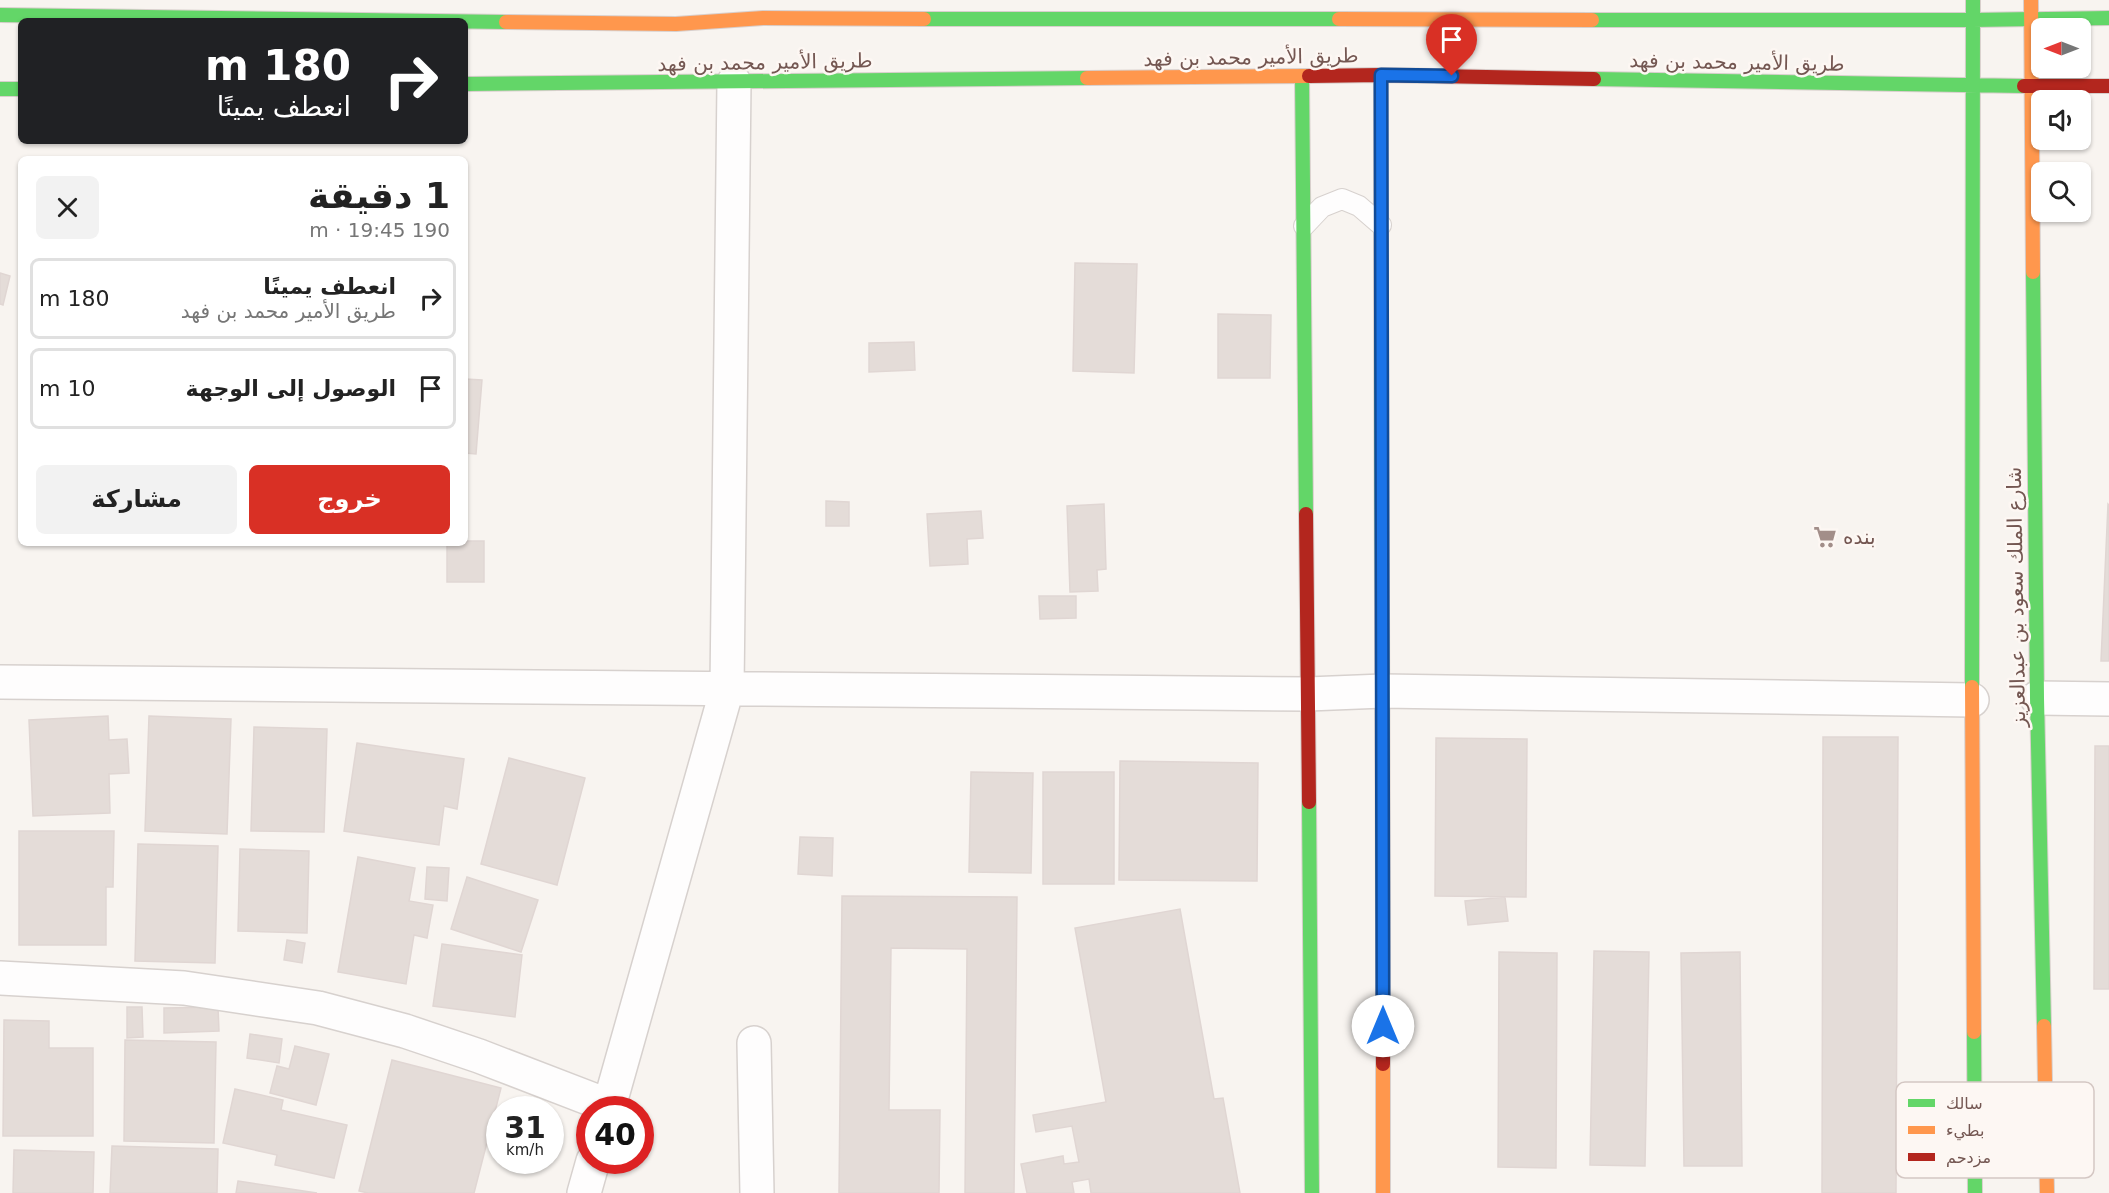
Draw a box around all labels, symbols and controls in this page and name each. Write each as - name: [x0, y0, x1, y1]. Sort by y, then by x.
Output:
- pin: [1426, 14, 1477, 76]
- north arrow: [2031, 18, 2091, 78]
- map controls: [2031, 18, 2091, 222]
- icon: arrive: [1435, 23, 1468, 56]
- text: 180 m: [205, 41, 351, 90]
- icon: right: [372, 42, 450, 120]
- street label: طريق الأمير محمد بن فهد: [1143, 43, 1359, 71]
- street label: طريق الأمير محمد بن فهد: [657, 48, 873, 76]
- street label: طريق الأمير محمد بن فهد: [1629, 48, 1845, 76]
- button: sound: [2031, 90, 2091, 150]
- text: انعطف يمينًا: [217, 91, 351, 122]
- button: search: [2031, 162, 2091, 222]
- text: 1 دقيقة: [308, 175, 450, 216]
- button: close: [36, 176, 99, 239]
- text: 190 m · 19:45: [309, 218, 450, 242]
- text: انعطف يمينًا: [263, 274, 396, 299]
- icon: right: [414, 282, 447, 315]
- text: 180 m: [39, 286, 109, 311]
- text: طريق الأمير محمد بن فهد: [181, 299, 396, 323]
- icon: arrive: [414, 372, 447, 405]
- text: 10 m: [39, 376, 95, 401]
- text: الوصول إلى الوجهة: [186, 376, 396, 401]
- button: مشاركة: [36, 465, 237, 534]
- button: خروج: [249, 465, 450, 534]
- street label: شارع الملك سعود بن عبدالعزيز: [2002, 467, 2030, 728]
- supermarket icon: بنده: [1812, 524, 1838, 550]
- place label: بنده: [1843, 525, 1876, 549]
- position arrow: [1351, 994, 1415, 1058]
- legend: [1896, 1082, 2094, 1178]
- text: سالك: [1946, 1094, 1983, 1113]
- speed limit sign: 40: [576, 1096, 654, 1174]
- text: 31: [504, 1110, 546, 1145]
- text: بطيء: [1946, 1121, 1984, 1141]
- text: km/h: [506, 1141, 544, 1159]
- text: مزدحم: [1946, 1148, 1991, 1168]

